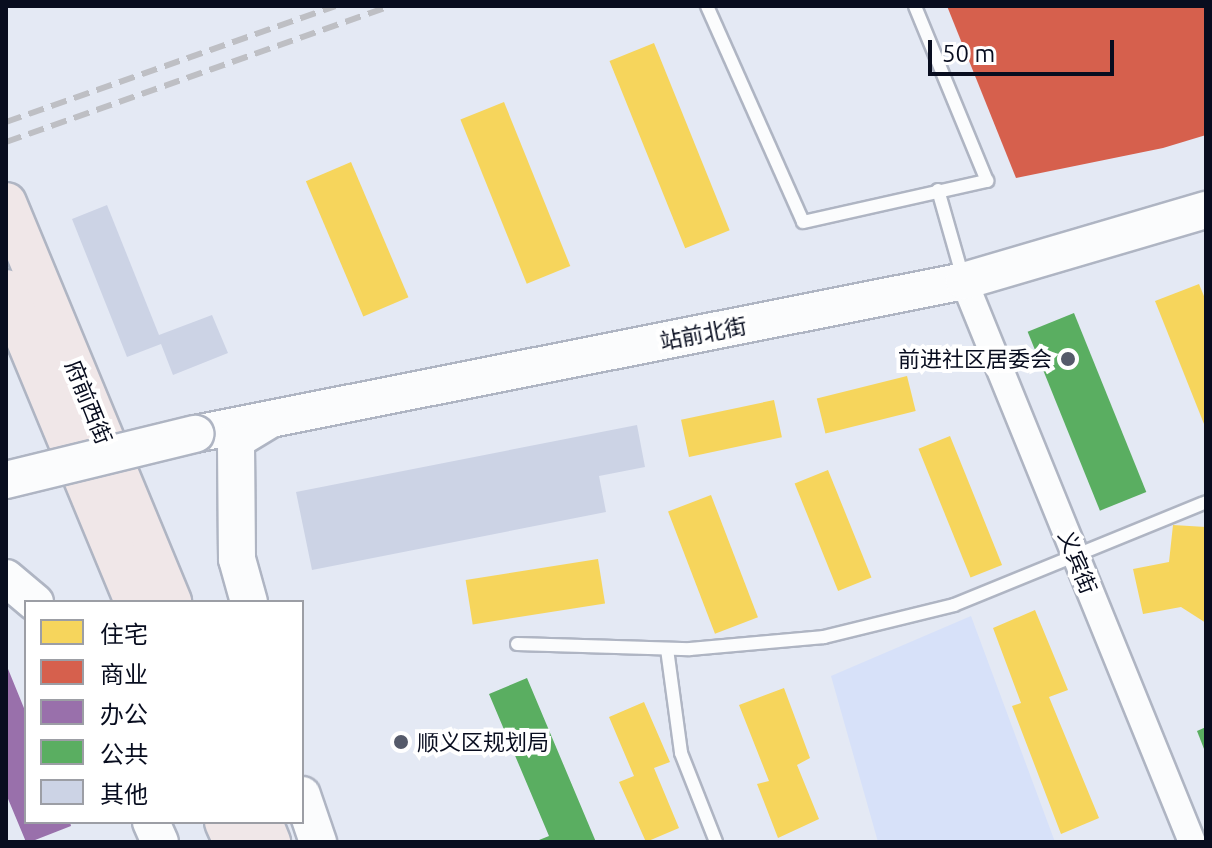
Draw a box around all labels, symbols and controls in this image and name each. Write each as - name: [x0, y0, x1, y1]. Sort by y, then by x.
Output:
- scale bar: [932, 24, 1118, 74]
- text: 50 m: [942, 40, 995, 67]
- street label: 站前北街: [657, 312, 749, 354]
- place label: 前进社区居委会: [898, 346, 1052, 372]
- marker: 前进社区居委会: [1059, 350, 1077, 368]
- street label: 府前西街: [60, 356, 118, 448]
- street label: 义宾街: [1053, 526, 1103, 598]
- legend: [24, 600, 304, 824]
- text: 住宅: [100, 621, 148, 648]
- text: 商业: [100, 661, 148, 688]
- text: 办公: [100, 701, 148, 728]
- place label: 顺义区规划局: [417, 729, 549, 755]
- marker: 顺义区规划局: [392, 733, 410, 751]
- text: 公共: [100, 741, 148, 768]
- text: 其他: [100, 781, 148, 808]

